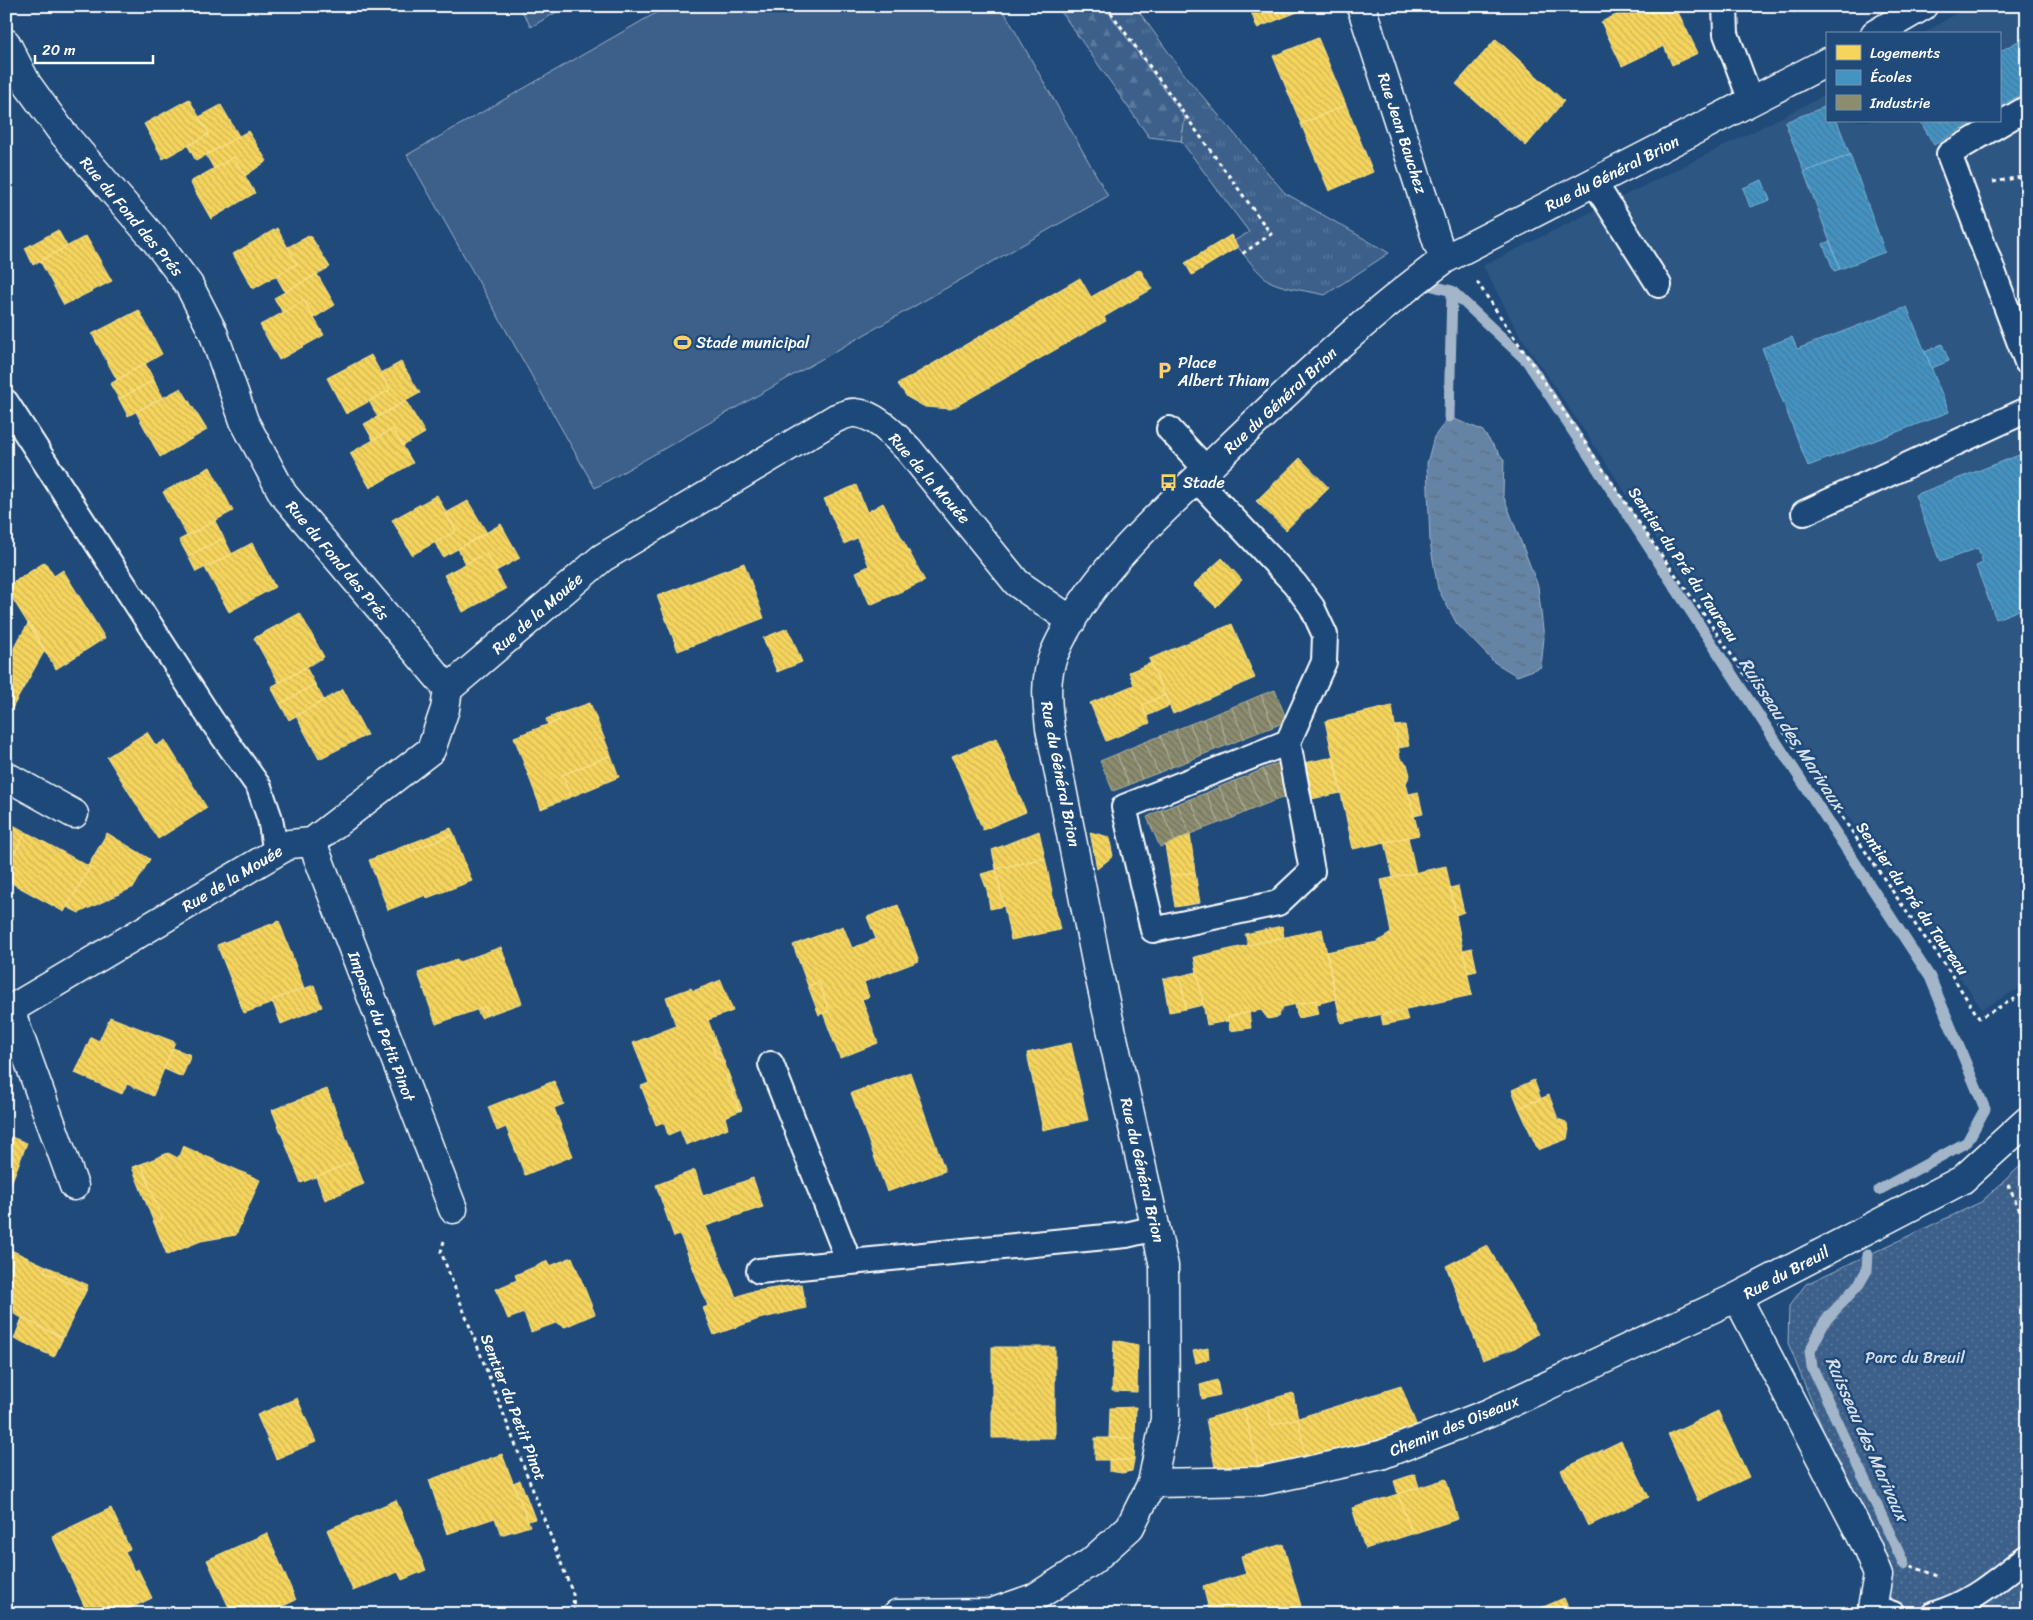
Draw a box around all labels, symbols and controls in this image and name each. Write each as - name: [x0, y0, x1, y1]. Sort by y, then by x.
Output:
- scale bar: [35, 32, 152, 64]
- legend: [1826, 32, 2000, 122]
- text: 20 m: [42, 37, 76, 63]
- text: Logements: [1870, 40, 1940, 66]
- text: Écoles: [1870, 64, 1912, 90]
- street label: Rue Jean Bauchez: [1369, 69, 1436, 198]
- text: Industrie: [1869, 90, 1930, 116]
- street label: Rue du Général Brion: [1540, 127, 1685, 220]
- street label: Rue du Fond des Prés: [72, 150, 191, 284]
- place label: Stade municipal: [696, 328, 810, 357]
- sports icon: Stade municipal: [672, 332, 692, 352]
- street label: Rue du Général Brion: [1216, 339, 1345, 461]
- place label: Place Albert Thiam: [1177, 348, 1270, 395]
- parking icon: Place Albert Thiam: [1154, 361, 1174, 381]
- street label: Rue de la Mouée: [881, 426, 978, 531]
- place label: Stade: [1183, 468, 1225, 497]
- bus stop icon: Stade: [1159, 472, 1179, 492]
- street label: Sentier du Pré du Taureau: [1620, 480, 1747, 649]
- street label: Rue du Fond des Prés: [278, 494, 397, 628]
- street label: Rue de la Mouée: [485, 565, 590, 662]
- water label: Ruisseau des Marivaux: [1730, 651, 1855, 820]
- street label: Rue du Général Brion: [1032, 699, 1089, 850]
- street label: Sentier du Pré du Taureau: [1848, 815, 1977, 982]
- street label: Rue de la Mouée: [176, 837, 289, 920]
- street label: Impasse du Petit Pinot: [339, 946, 424, 1106]
- street label: Rue du Général Brion: [1112, 1095, 1173, 1246]
- street label: Rue du Breuil: [1738, 1237, 1835, 1307]
- street label: Sentier du Petit Pinot: [472, 1329, 555, 1485]
- park label: Parc du Breuil: [1865, 1343, 1965, 1372]
- water label: Ruisseau des Marivaux: [1816, 1351, 1919, 1529]
- street label: Chemin des Oiseaux: [1385, 1386, 1524, 1465]

